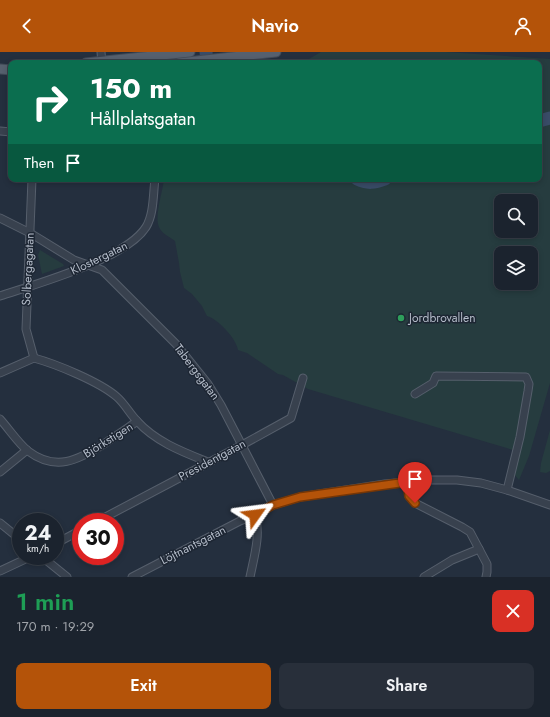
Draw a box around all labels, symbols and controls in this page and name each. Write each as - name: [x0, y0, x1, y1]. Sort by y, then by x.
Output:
- text: Navio: [251, 13, 299, 39]
- icon: back: [16, 15, 38, 37]
- icon: person: [512, 15, 534, 37]
- text: 150 m: [90, 68, 172, 109]
- icon: right: [24, 76, 76, 128]
- text: Hållplatsgatan: [90, 106, 196, 132]
- text: Then: [24, 152, 54, 174]
- icon: arrive: [62, 152, 84, 174]
- map controls: [494, 194, 538, 290]
- button: search: [494, 194, 538, 238]
- street label: Solbergagatan: [17, 232, 39, 306]
- street label: Klostergatan: [67, 236, 131, 280]
- button: layers: [494, 246, 538, 290]
- place label: Jordbrovallen: [407, 309, 476, 327]
- marker: Jordbrovallen: [396, 313, 406, 323]
- street label: Tabergsgatan: [170, 340, 224, 404]
- street label: Björkstigen: [80, 418, 136, 462]
- street label: Presidentgatan: [175, 435, 249, 485]
- pin: [398, 462, 432, 503]
- icon: arrive: [404, 468, 426, 490]
- position arrow: [234, 494, 276, 536]
- speed limit sign: 30: [72, 513, 124, 565]
- text: 24: [24, 519, 52, 548]
- street label: Löjtnantsgatan: [157, 521, 229, 569]
- text: km/h: [27, 541, 49, 556]
- text: 1 min: [16, 584, 74, 619]
- button: close: [492, 590, 534, 632]
- text: 170 m · 19:29: [16, 617, 94, 636]
- button: Exit: [16, 663, 271, 709]
- button: Share: [279, 663, 534, 709]

